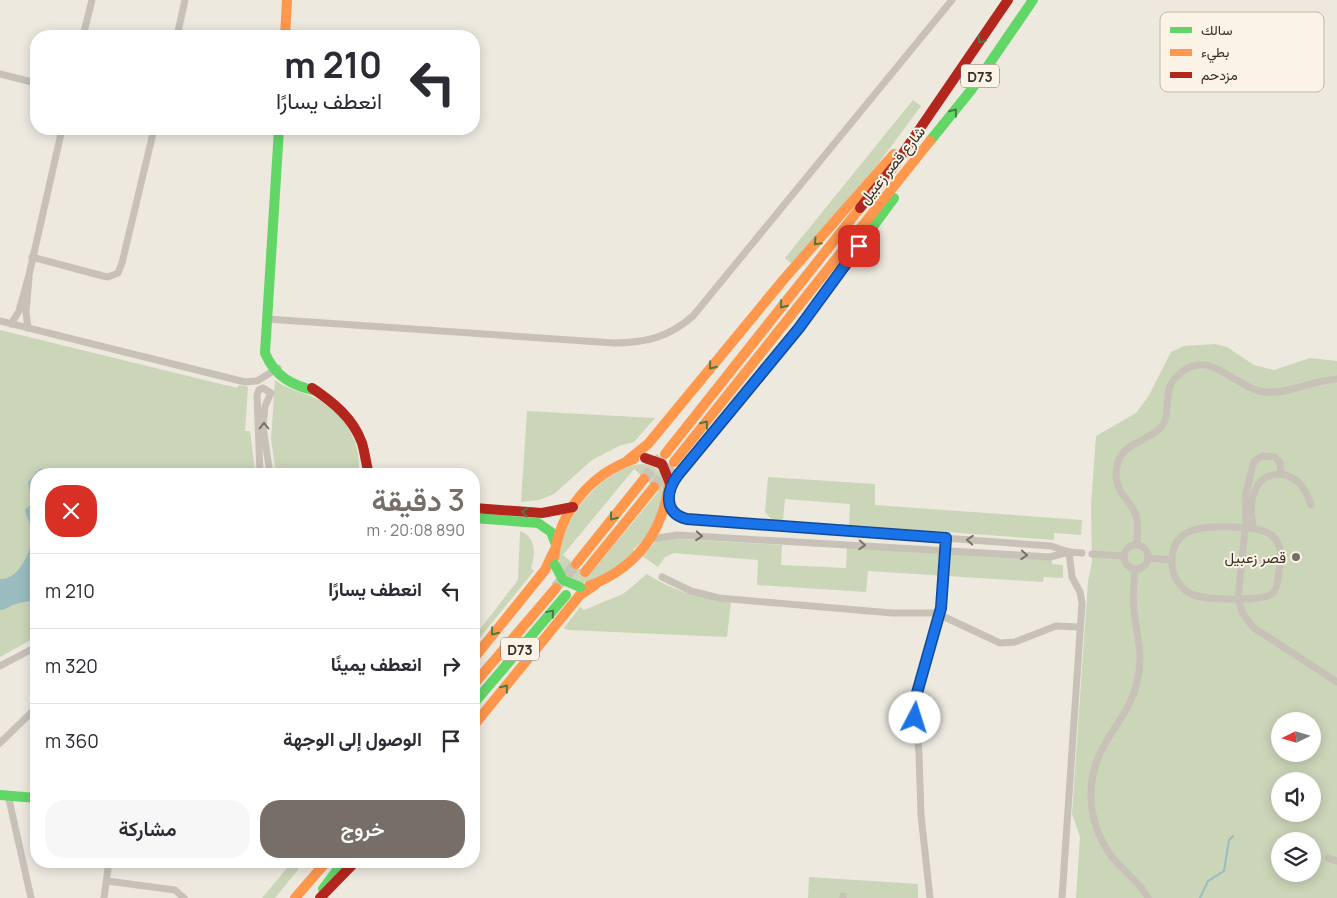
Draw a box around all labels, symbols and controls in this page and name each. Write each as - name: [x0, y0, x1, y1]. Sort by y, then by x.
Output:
- legend: [1160, 12, 1324, 92]
- text: سالك: [1201, 20, 1232, 39]
- one-way arrow: [978, 35, 987, 44]
- text: 210 m: [284, 41, 382, 89]
- text: بطيء: [1201, 42, 1229, 64]
- icon: left: [400, 50, 465, 115]
- road number: D73: [961, 64, 999, 88]
- text: مزدحم: [1201, 65, 1238, 84]
- text: انعطف يسارًا: [276, 86, 382, 116]
- one-way arrow: [948, 108, 957, 118]
- street label: شارع قصر زعبيل: [854, 121, 931, 209]
- pin: [838, 225, 880, 267]
- icon: arrive: [845, 232, 873, 260]
- one-way arrow: [813, 236, 822, 245]
- one-way arrow: [780, 299, 788, 308]
- one-way arrow: [709, 361, 718, 370]
- one-way arrow: [259, 421, 269, 429]
- one-way arrow: [699, 421, 707, 430]
- text: 3 دقيقة: [371, 479, 465, 520]
- button: close: [45, 485, 97, 537]
- one-way arrow: [521, 507, 529, 518]
- one-way arrow: [611, 511, 619, 520]
- text: 890 m · 20:08: [367, 519, 465, 541]
- one-way arrow: [696, 531, 704, 542]
- one-way arrow: [965, 535, 973, 546]
- one-way arrow: [858, 539, 866, 550]
- place label: قصر زعبيل: [1224, 547, 1286, 568]
- one-way arrow: [1020, 550, 1028, 561]
- marker: قصر زعبيل: [1290, 551, 1302, 563]
- text: انعطف يسارًا: [328, 576, 422, 602]
- icon: left: [437, 577, 465, 605]
- text: 210 m: [45, 578, 95, 604]
- one-way arrow: [545, 610, 553, 619]
- one-way arrow: [491, 627, 500, 636]
- road number: D73: [501, 638, 539, 661]
- text: انعطف يمينًا: [331, 651, 422, 677]
- icon: right: [437, 652, 465, 680]
- text: 320 m: [45, 653, 98, 679]
- one-way arrow: [499, 684, 508, 693]
- position arrow: [888, 691, 940, 743]
- north arrow: [1271, 712, 1321, 762]
- map controls: [1271, 712, 1321, 882]
- text: الوصول إلى الوجهة: [283, 726, 422, 752]
- icon: arrive: [437, 727, 465, 755]
- text: 360 m: [45, 728, 99, 754]
- button: sound: [1271, 772, 1321, 822]
- button: مشاركة: [45, 800, 250, 858]
- button: خروج: [260, 800, 465, 858]
- button: layers: [1271, 832, 1321, 882]

